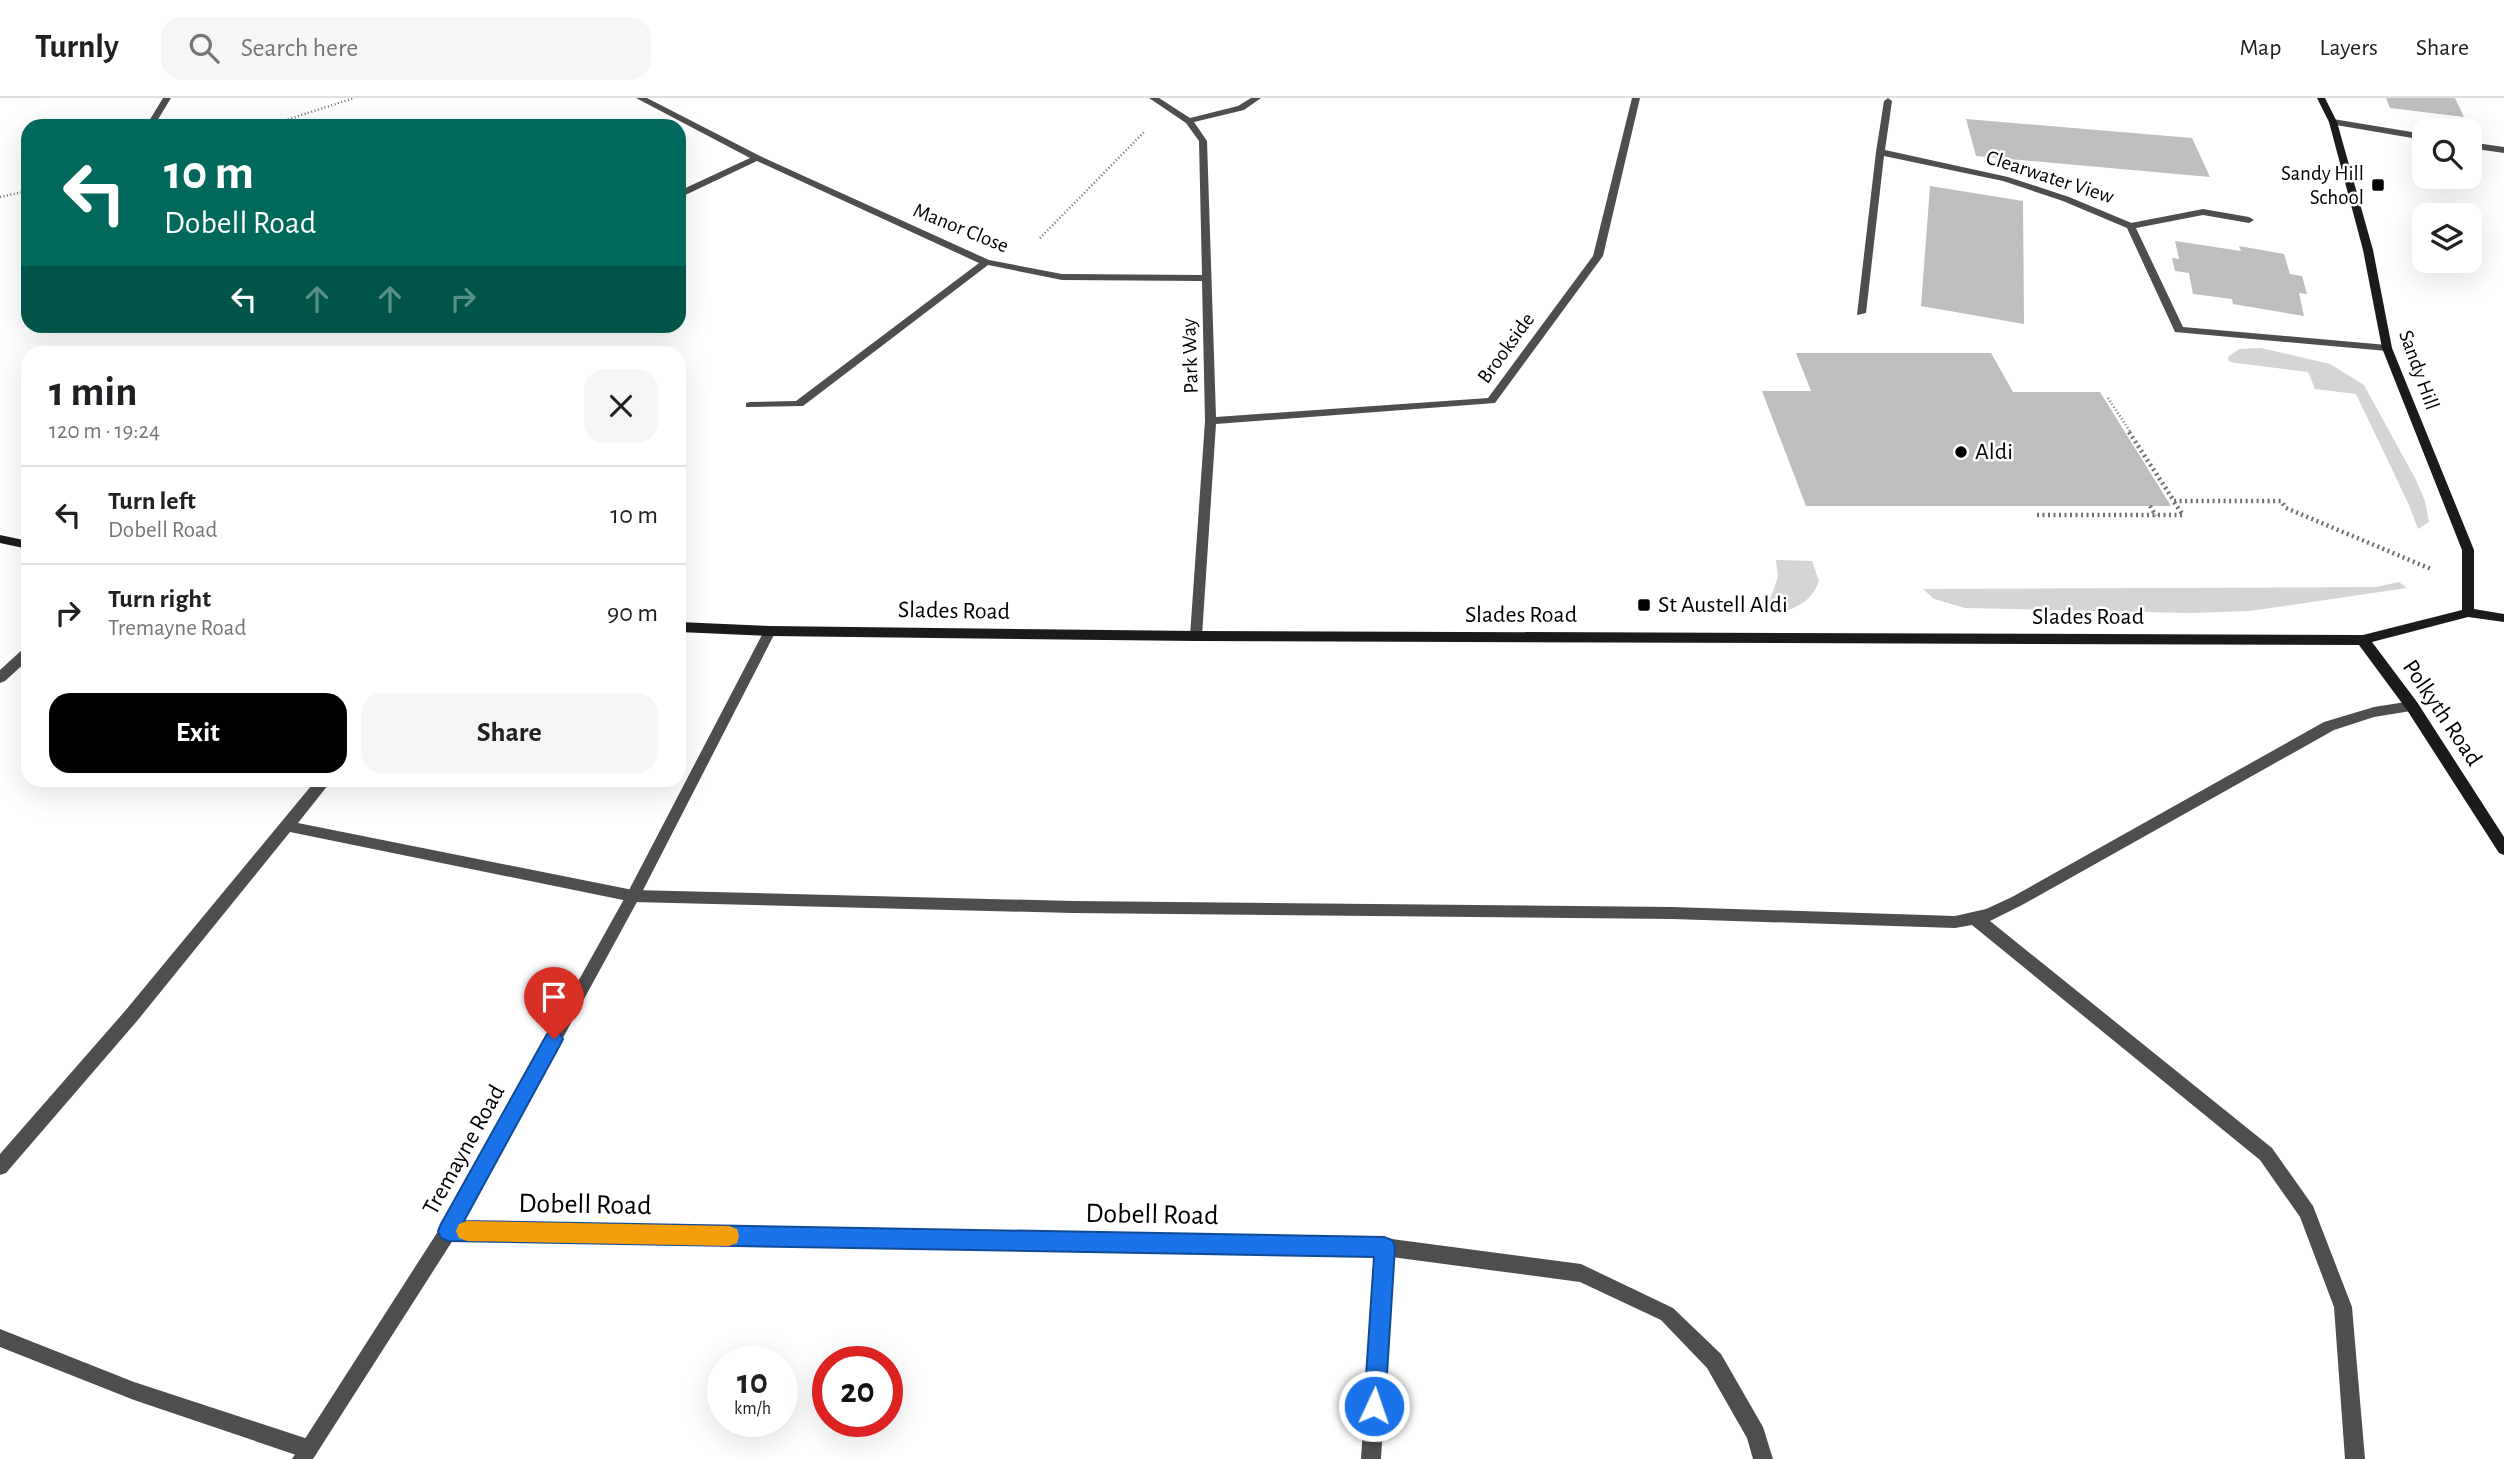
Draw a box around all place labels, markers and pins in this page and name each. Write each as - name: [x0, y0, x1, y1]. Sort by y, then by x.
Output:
- place label: Sandy Hill School: [2281, 163, 2364, 208]
- marker: Sandy Hill School: [2370, 177, 2386, 193]
- place label: Aldi: [1975, 440, 2013, 464]
- marker: Aldi: [1953, 444, 1969, 460]
- place label: St Austell Aldi: [1658, 593, 1788, 617]
- marker: St Austell Aldi: [1636, 597, 1652, 613]
- pin: [524, 967, 584, 1039]

